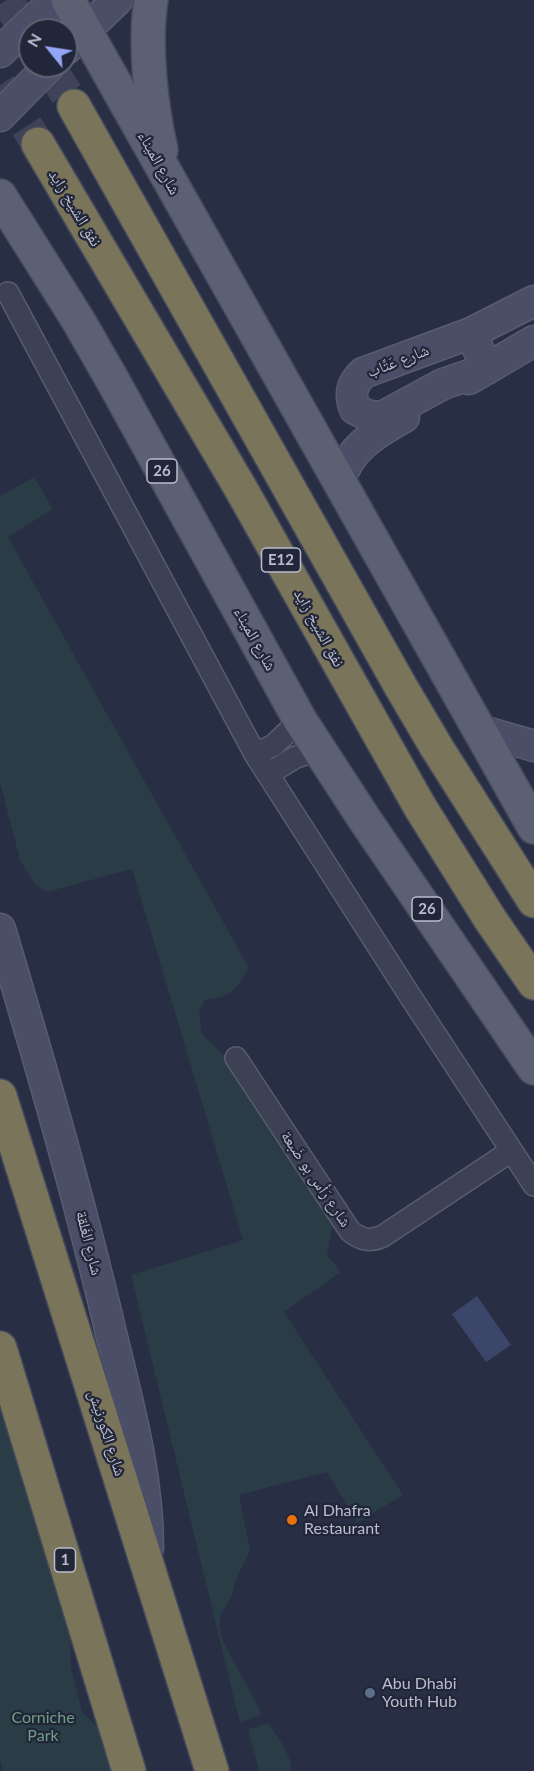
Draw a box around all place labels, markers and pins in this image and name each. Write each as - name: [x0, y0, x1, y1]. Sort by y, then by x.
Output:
- place label: Al Dhafra Restaurant: [304, 1501, 380, 1539]
- marker: Al Dhafra Restaurant: [285, 1513, 299, 1527]
- place label: Abu Dhabi Youth Hub: [382, 1674, 457, 1712]
- marker: Abu Dhabi Youth Hub: [363, 1686, 377, 1700]

